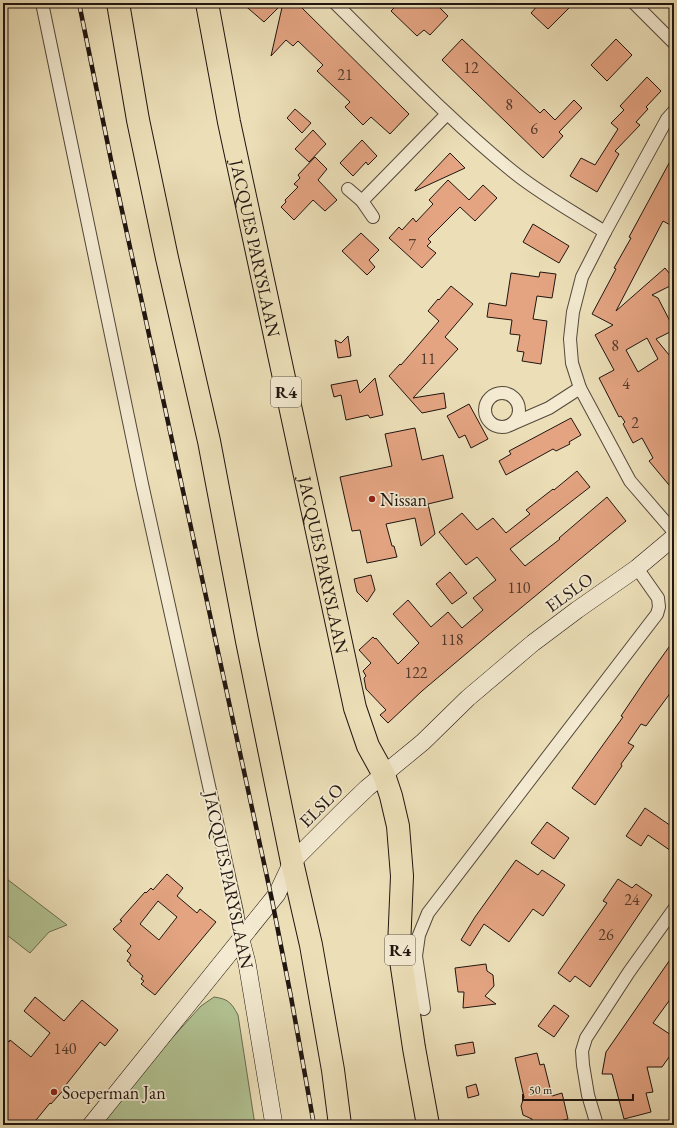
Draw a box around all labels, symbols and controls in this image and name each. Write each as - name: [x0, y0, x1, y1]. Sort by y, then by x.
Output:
- house number: 12: [463, 57, 479, 78]
- house number: 21: [337, 64, 353, 85]
- house number: 8: [505, 94, 513, 115]
- house number: 6: [530, 118, 538, 139]
- street label: JACQUES PARYSLAAN: [225, 155, 287, 340]
- house number: 7: [408, 234, 416, 255]
- house number: 8: [611, 335, 619, 356]
- house number: 11: [420, 348, 436, 369]
- house number: 4: [622, 373, 630, 394]
- road number: R4: [271, 377, 301, 407]
- house number: 2: [631, 412, 639, 433]
- street label: JACQUES PARYSLAAN: [294, 472, 355, 656]
- place label: Nissan: [380, 488, 427, 511]
- marker: Nissan: [367, 494, 377, 504]
- street label: ELSLO: [541, 567, 597, 617]
- house number: 110: [507, 577, 531, 598]
- house number: 118: [440, 629, 464, 650]
- house number: 122: [404, 662, 428, 683]
- street label: ELSLO: [294, 778, 348, 832]
- street label: JACQUES PARYSLAAN: [199, 787, 259, 971]
- house number: 24: [624, 889, 640, 910]
- house number: 26: [598, 924, 614, 945]
- road number: R4: [385, 935, 415, 965]
- house number: 140: [53, 1038, 77, 1059]
- scale bar: [523, 1076, 633, 1102]
- place label: Soeperman Jan: [62, 1081, 166, 1104]
- text: 50 m: [529, 1082, 553, 1098]
- marker: Soeperman Jan: [49, 1087, 59, 1097]

